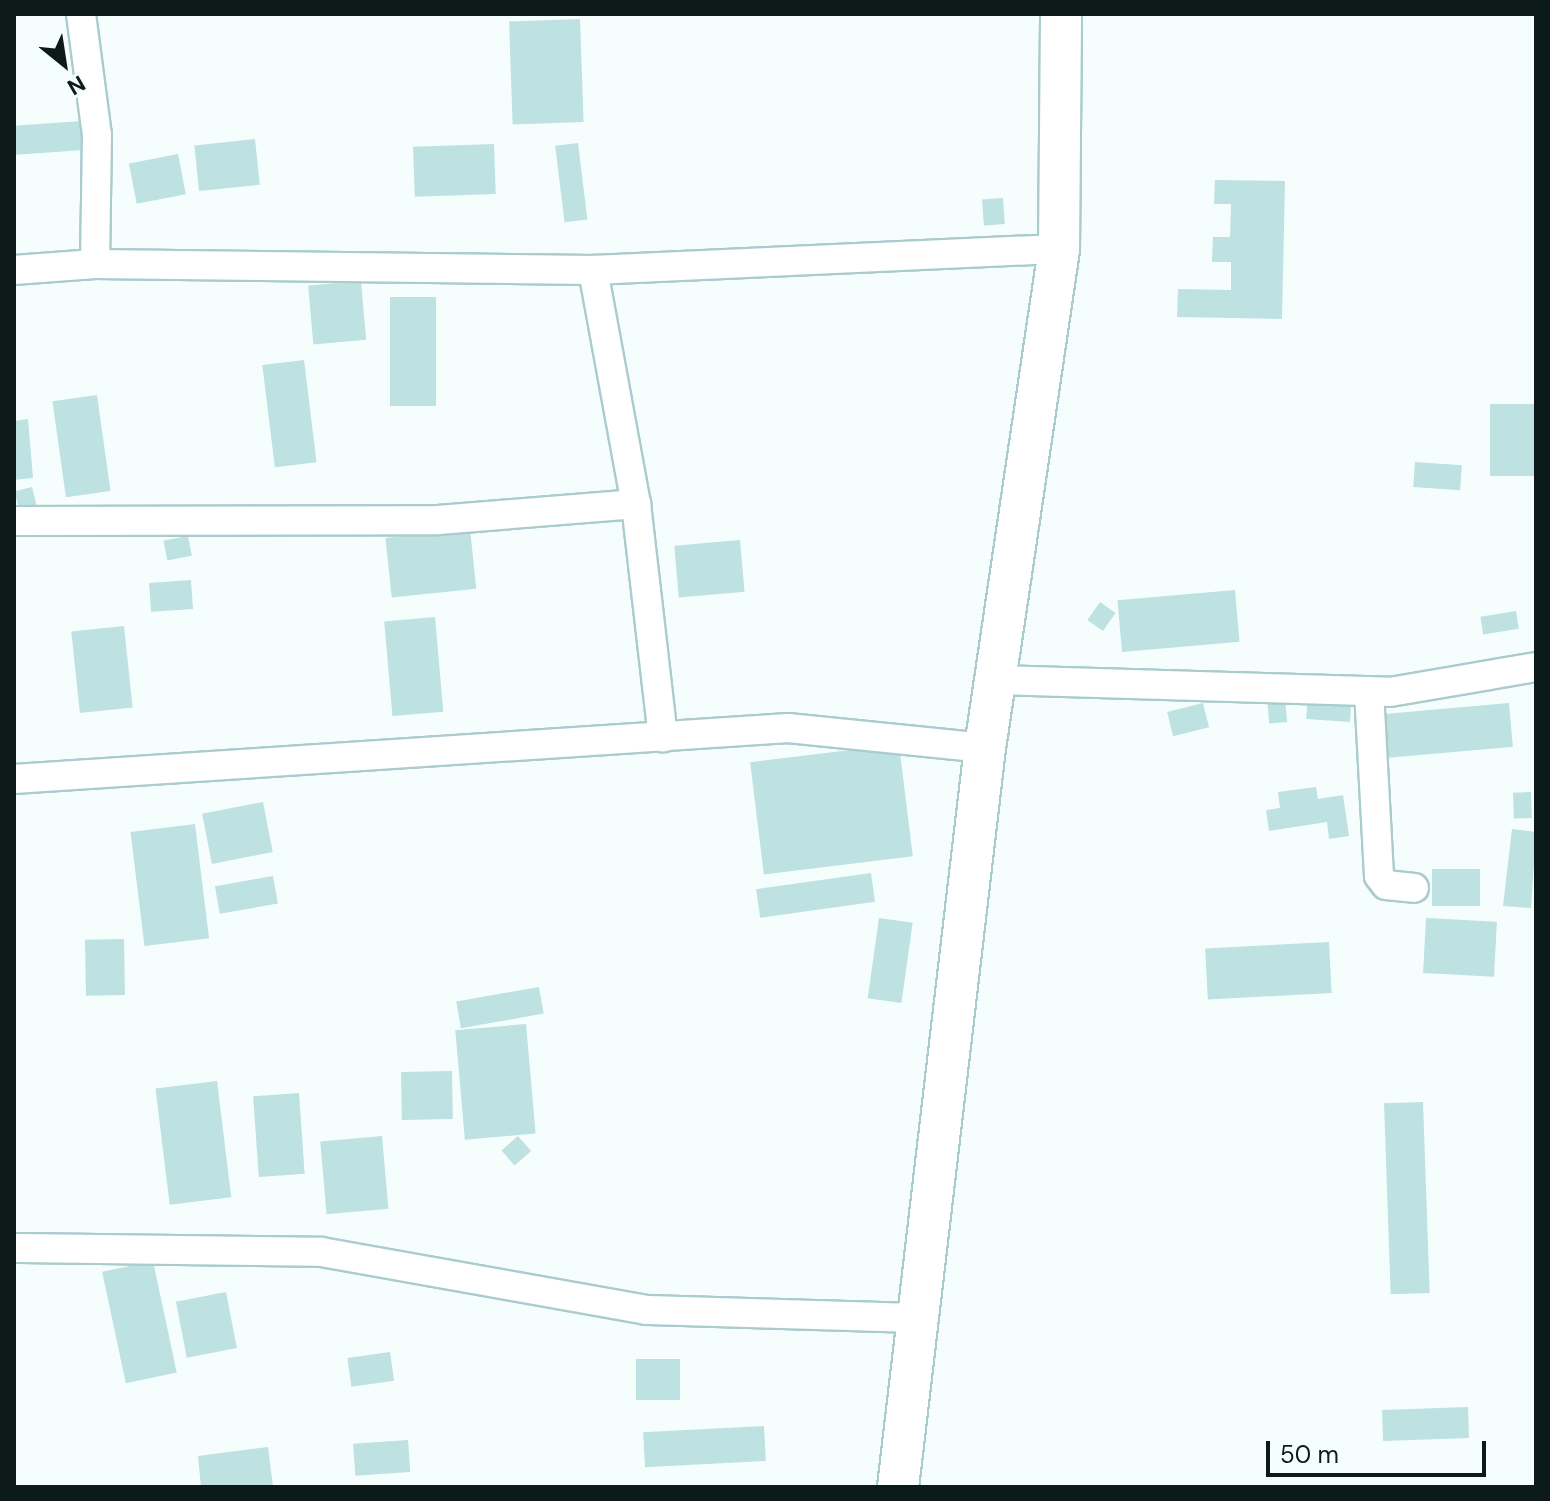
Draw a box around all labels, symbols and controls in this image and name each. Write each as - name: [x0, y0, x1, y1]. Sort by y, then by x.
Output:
- north arrow: [24, 24, 104, 104]
- text: N: [62, 69, 90, 102]
- scale bar: [1270, 1425, 1490, 1475]
- text: 50 m: [1280, 1439, 1339, 1470]

